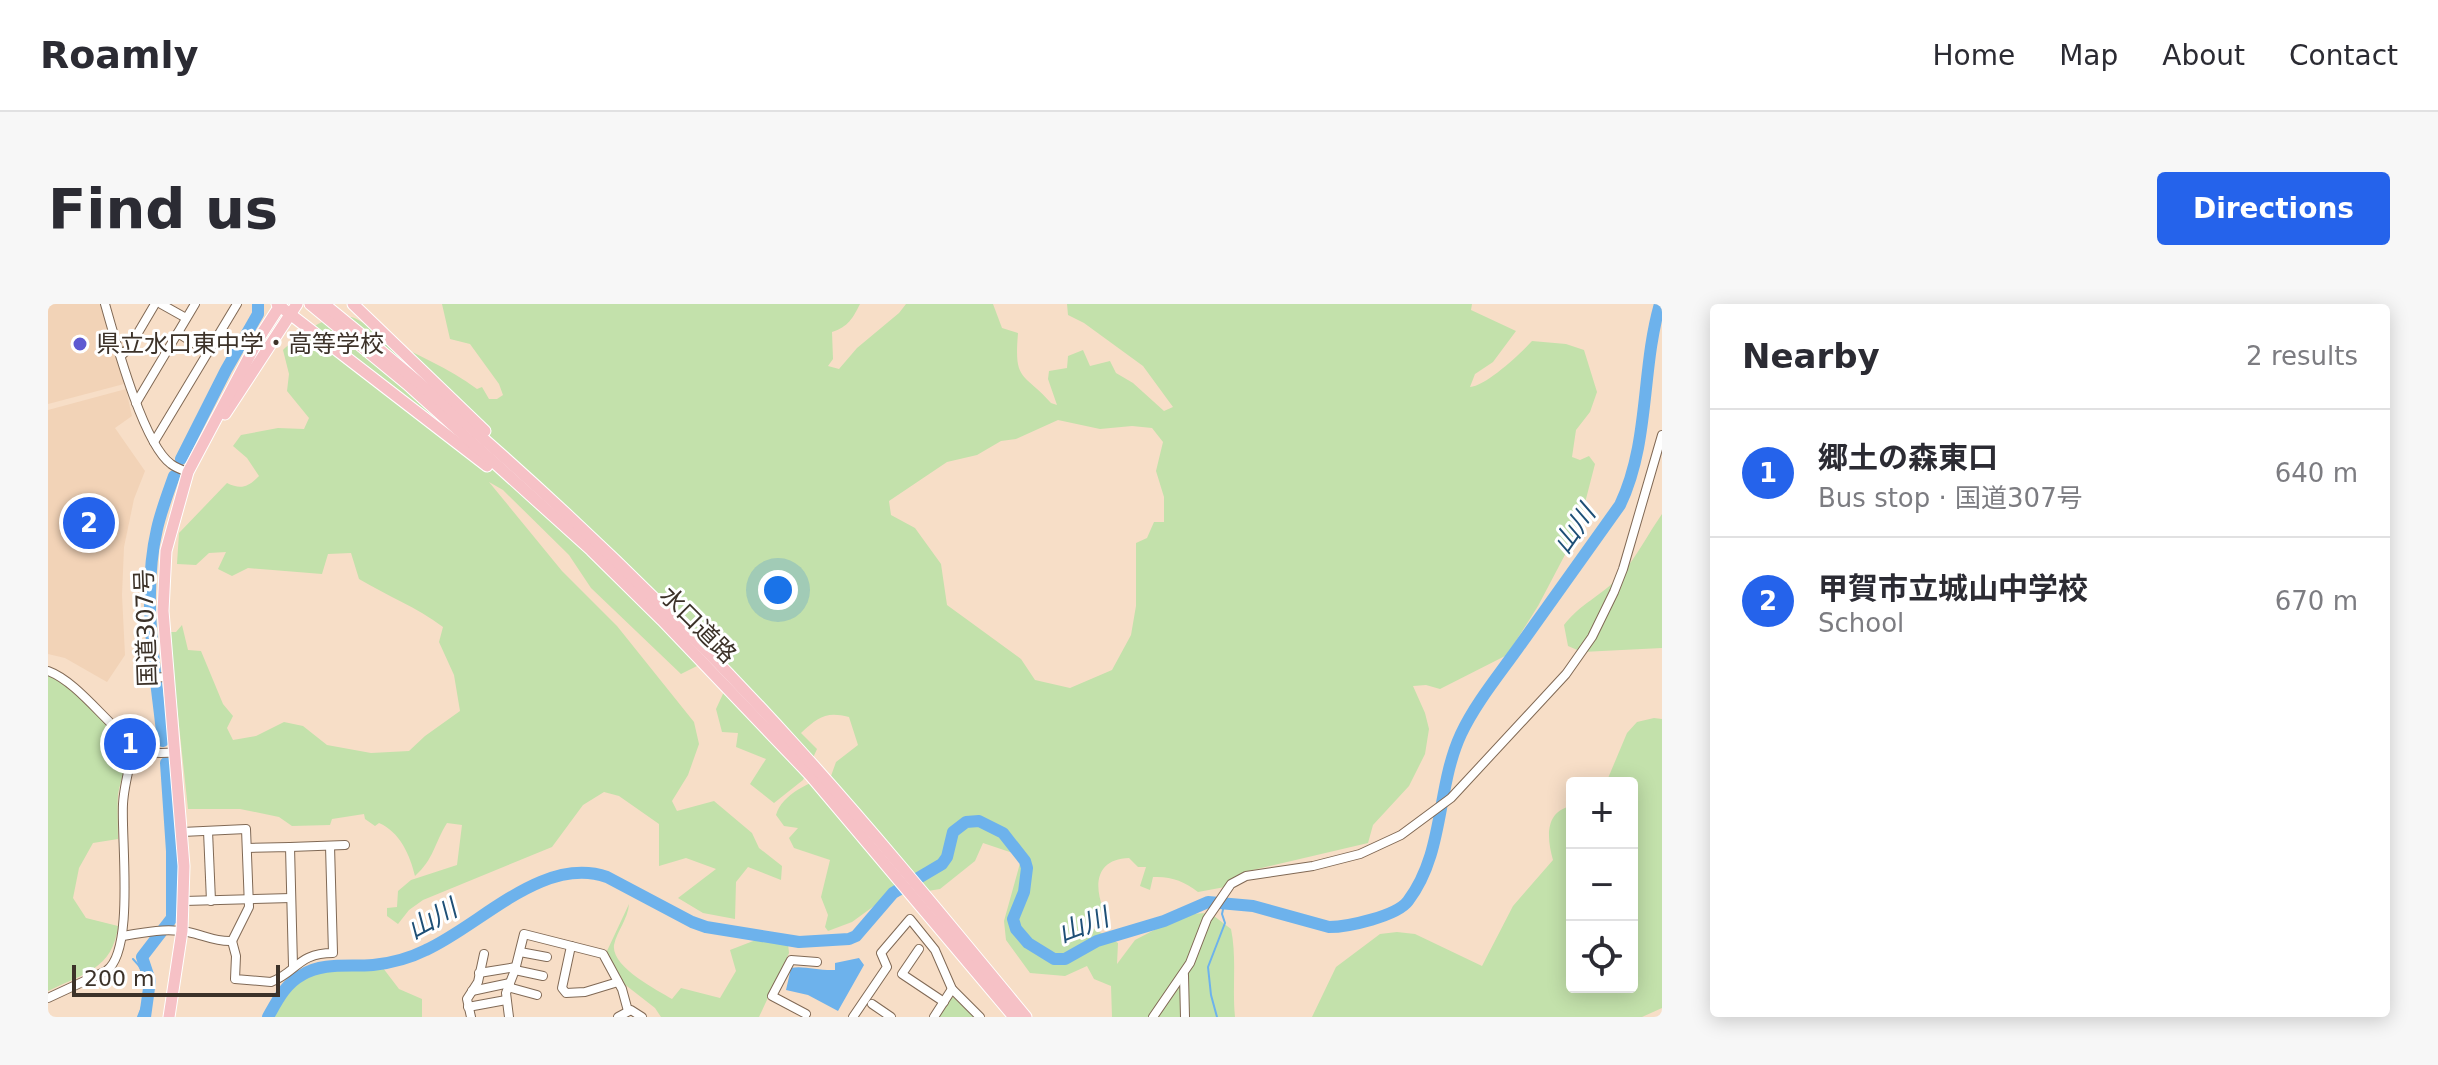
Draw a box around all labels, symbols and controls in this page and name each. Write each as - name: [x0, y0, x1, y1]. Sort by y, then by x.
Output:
- text: Roamly: [40, 33, 198, 77]
- text: Home: [1932, 39, 2015, 72]
- text: Map: [2059, 39, 2118, 72]
- text: About: [2162, 39, 2245, 72]
- text: Contact: [2289, 39, 2398, 72]
- button: Directions: [2157, 172, 2390, 245]
- text: Find us: [48, 176, 278, 241]
- place label: 県立水口東中学・高等学校: [96, 330, 384, 358]
- marker: 県立水口東中学・高等学校: [71, 335, 89, 353]
- text: Nearby: [1742, 336, 1880, 376]
- text: 2 results: [2246, 341, 2358, 371]
- text: 郷土の森東口: [1818, 440, 1998, 475]
- text: 1: [1759, 458, 1777, 488]
- text: 640 m: [2275, 458, 2358, 488]
- text: Bus stop · 国道307号: [1818, 483, 2083, 513]
- pin: 2: [63, 493, 115, 553]
- water label: 山川: [1547, 497, 1603, 559]
- street label: 国道307号: [130, 569, 162, 687]
- your location: [758, 570, 798, 610]
- text: 甲賀市立城山中学校: [1818, 571, 2088, 606]
- street label: 水口道路: [654, 581, 742, 669]
- text: 2: [1759, 586, 1777, 616]
- text: 670 m: [2275, 586, 2358, 616]
- text: School: [1818, 608, 1904, 638]
- pin: 1: [104, 714, 156, 774]
- map controls: [1566, 777, 1638, 993]
- button: +: [1566, 777, 1638, 849]
- button: −: [1566, 849, 1638, 921]
- water label: 山川: [402, 892, 465, 945]
- water label: 山川: [1053, 901, 1115, 948]
- button: locate: [1566, 921, 1638, 993]
- scale bar: [72, 961, 280, 997]
- text: 200 m: [84, 966, 154, 991]

